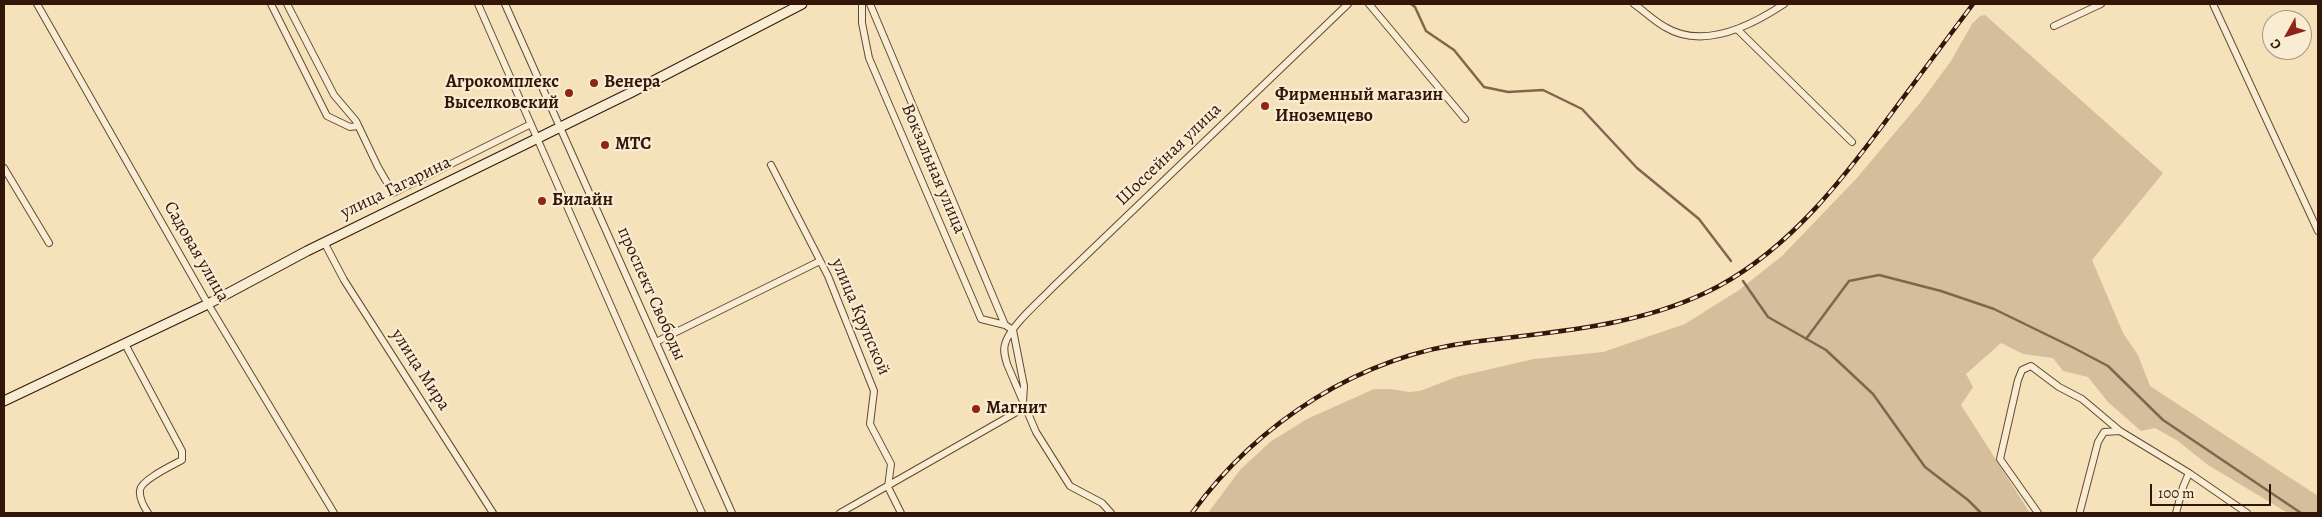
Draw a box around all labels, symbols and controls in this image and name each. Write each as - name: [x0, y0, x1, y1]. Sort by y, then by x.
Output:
- north arrow: [2262, 10, 2312, 60]
- text: С: [2266, 35, 2286, 53]
- place label: Агрокомплекс Выселковский: [444, 72, 559, 115]
- place label: Венера: [604, 72, 661, 94]
- marker: Венера: [588, 77, 600, 89]
- place label: Фирменный магазин Иноземцево: [1275, 85, 1443, 128]
- marker: Агрокомплекс Выселковский: [563, 87, 575, 99]
- street label: Шоссейная улица: [1112, 99, 1226, 211]
- marker: Фирменный магазин Иноземцево: [1259, 100, 1271, 112]
- street label: Вокзальная улица: [896, 101, 970, 237]
- place label: МТС: [615, 134, 651, 156]
- marker: МТС: [599, 139, 611, 151]
- street label: улица Гагарина: [337, 152, 455, 224]
- place label: Билайн: [552, 190, 613, 212]
- marker: Билайн: [536, 195, 548, 207]
- street label: Садовая улица: [159, 198, 233, 306]
- street label: проспект Свободы: [612, 224, 690, 364]
- street label: улица Крупской: [826, 255, 894, 379]
- street label: улица Мира: [386, 325, 454, 415]
- place label: Магнит: [986, 398, 1047, 420]
- marker: Магнит: [970, 403, 982, 415]
- scale bar: [2152, 474, 2273, 506]
- text: 100 m: [2158, 483, 2195, 503]

